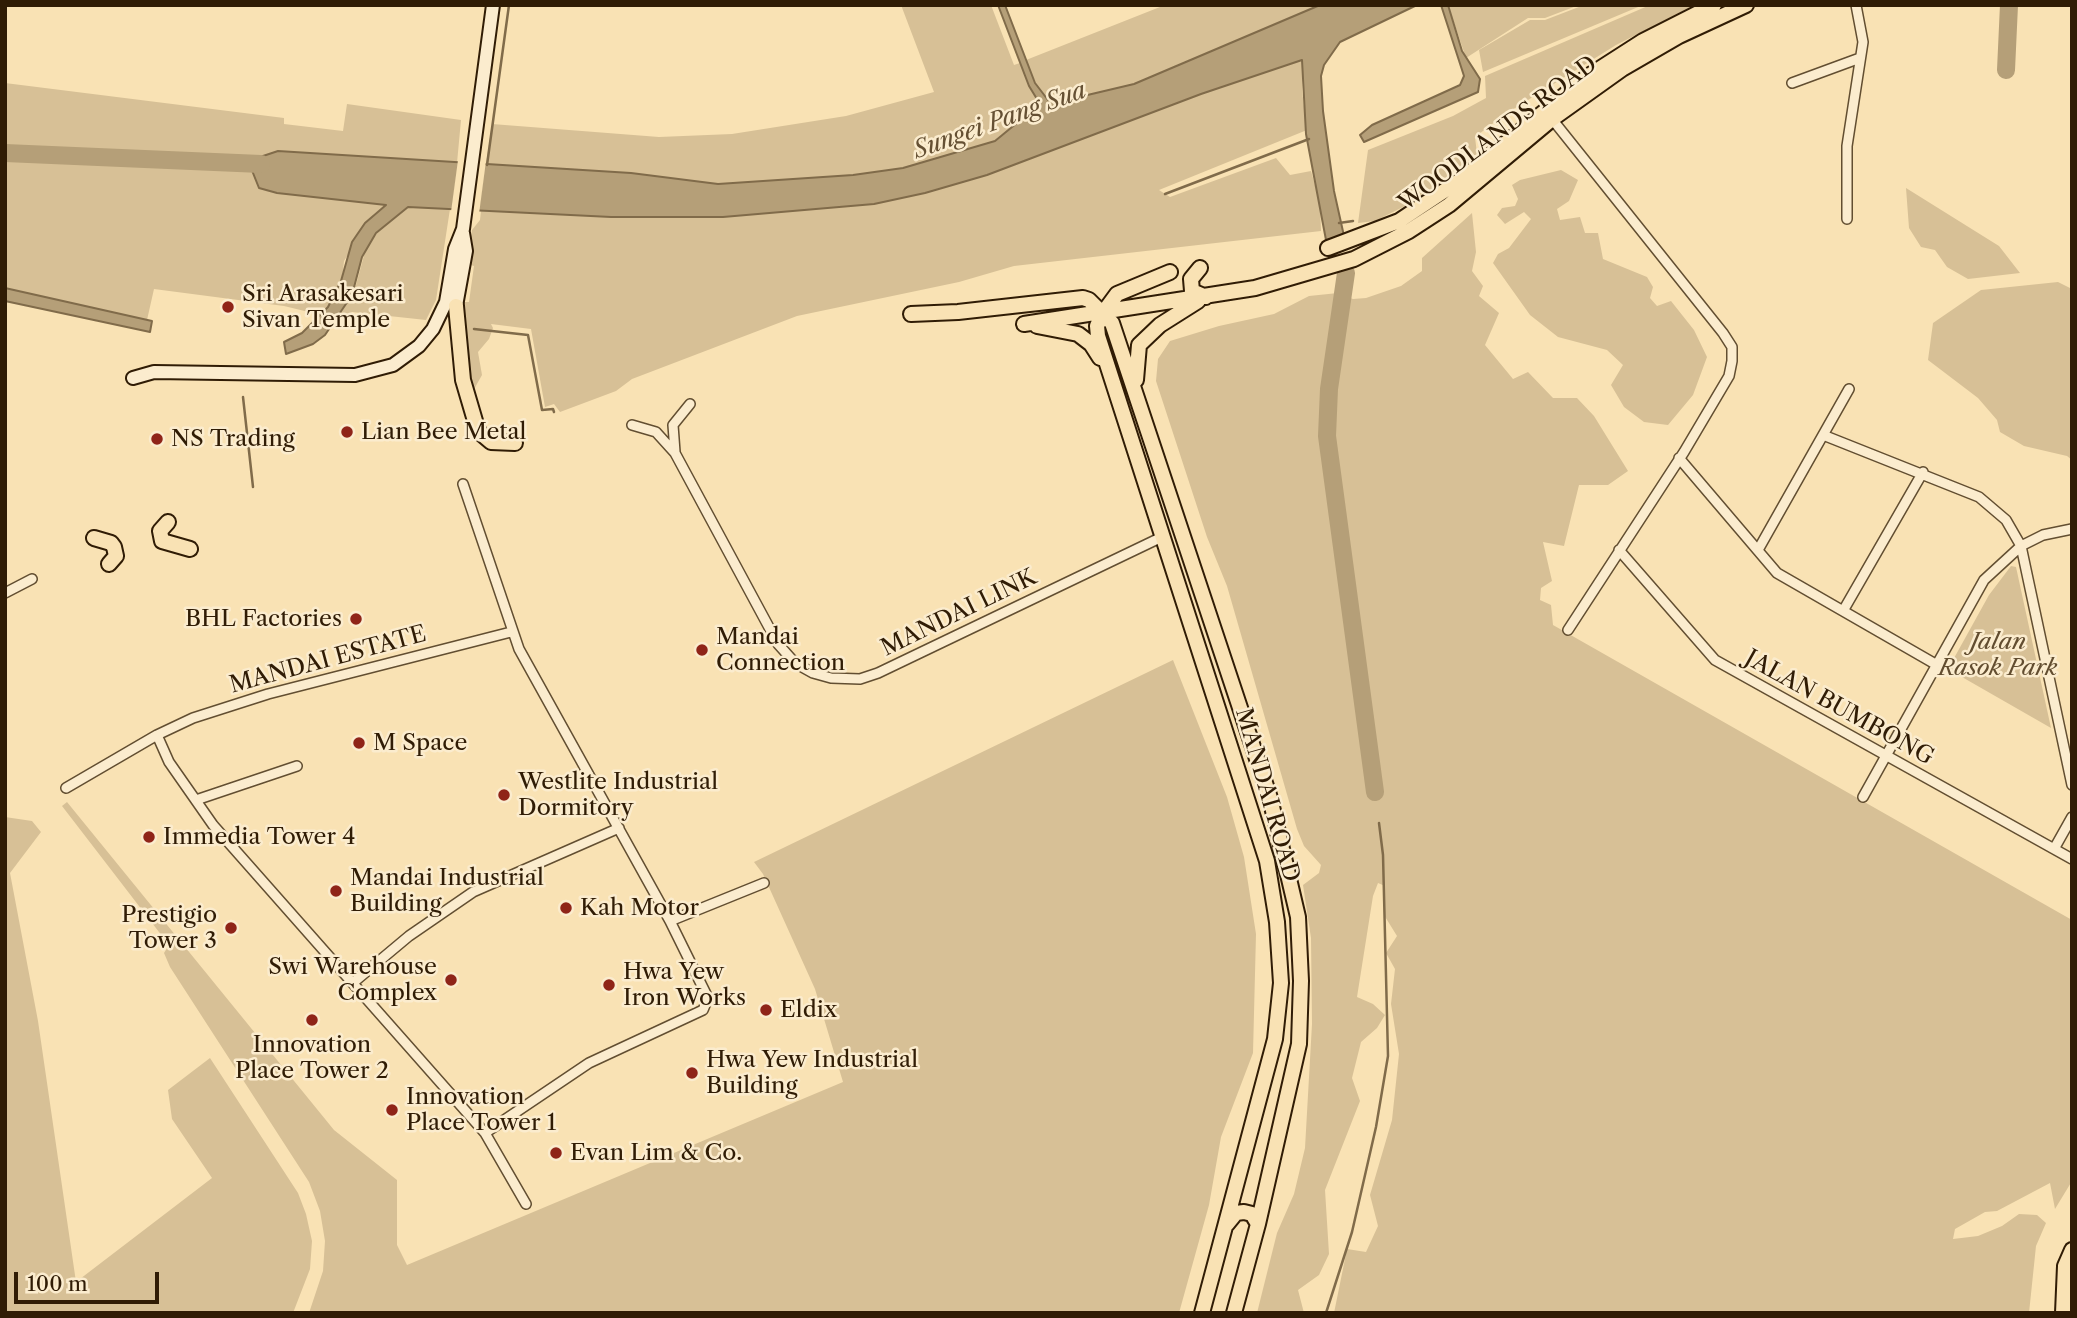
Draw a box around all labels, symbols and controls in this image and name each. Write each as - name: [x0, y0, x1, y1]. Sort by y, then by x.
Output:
- street label: WOODLANDS ROAD: [1393, 50, 1603, 218]
- water label: Sungei Pang Sua: [910, 76, 1090, 166]
- place label: Sri Arasakesari Sivan Temple: [242, 280, 404, 334]
- marker: Sri Arasakesari Sivan Temple: [220, 299, 236, 315]
- place label: Lian Bee Metal: [361, 418, 526, 446]
- marker: Lian Bee Metal: [339, 424, 355, 440]
- place label: NS Trading: [171, 425, 295, 453]
- marker: NS Trading: [149, 431, 165, 447]
- street label: MANDAI LINK: [877, 563, 1041, 663]
- place label: BHL Factories: [185, 605, 342, 633]
- marker: BHL Factories: [348, 611, 364, 627]
- street label: MANDAI ESTATE: [227, 620, 429, 700]
- place label: Mandai Connection: [716, 623, 845, 677]
- park label: Jalan Rasok Park: [1939, 628, 2057, 682]
- marker: Mandai Connection: [694, 642, 710, 658]
- street label: JALAN BUMBONG: [1740, 645, 1938, 771]
- street label: MANDAI ROAD: [1229, 705, 1305, 885]
- place label: M Space: [373, 729, 467, 757]
- marker: M Space: [351, 735, 367, 751]
- place label: Westlite Industrial Dormitory: [518, 768, 718, 822]
- marker: Westlite Industrial Dormitory: [496, 787, 512, 803]
- place label: Immedia Tower 4: [163, 823, 356, 851]
- marker: Immedia Tower 4: [141, 829, 157, 845]
- place label: Mandai Industrial Building: [350, 864, 544, 918]
- marker: Mandai Industrial Building: [328, 883, 344, 899]
- place label: Kah Motor: [580, 894, 699, 922]
- marker: Kah Motor: [558, 900, 574, 916]
- place label: Prestigio Tower 3: [121, 901, 217, 955]
- marker: Prestigio Tower 3: [223, 920, 239, 936]
- place label: Swi Warehouse Complex: [268, 953, 437, 1007]
- place label: Hwa Yew Iron Works: [623, 958, 746, 1012]
- marker: Swi Warehouse Complex: [443, 972, 459, 988]
- marker: Hwa Yew Iron Works: [601, 977, 617, 993]
- place label: Eldix: [780, 996, 837, 1024]
- marker: Eldix: [758, 1002, 774, 1018]
- marker: Innovation Place Tower 2: [304, 1012, 320, 1028]
- place label: Innovation Place Tower 2: [235, 1031, 389, 1085]
- place label: Hwa Yew Industrial Building: [706, 1046, 918, 1100]
- marker: Hwa Yew Industrial Building: [684, 1065, 700, 1081]
- place label: Innovation Place Tower 1: [406, 1083, 556, 1137]
- marker: Innovation Place Tower 1: [384, 1102, 400, 1118]
- place label: Evan Lim & Co.: [570, 1139, 742, 1167]
- marker: Evan Lim & Co.: [548, 1145, 564, 1161]
- scale bar: [18, 1258, 163, 1302]
- text: 100 m: [27, 1271, 88, 1296]

